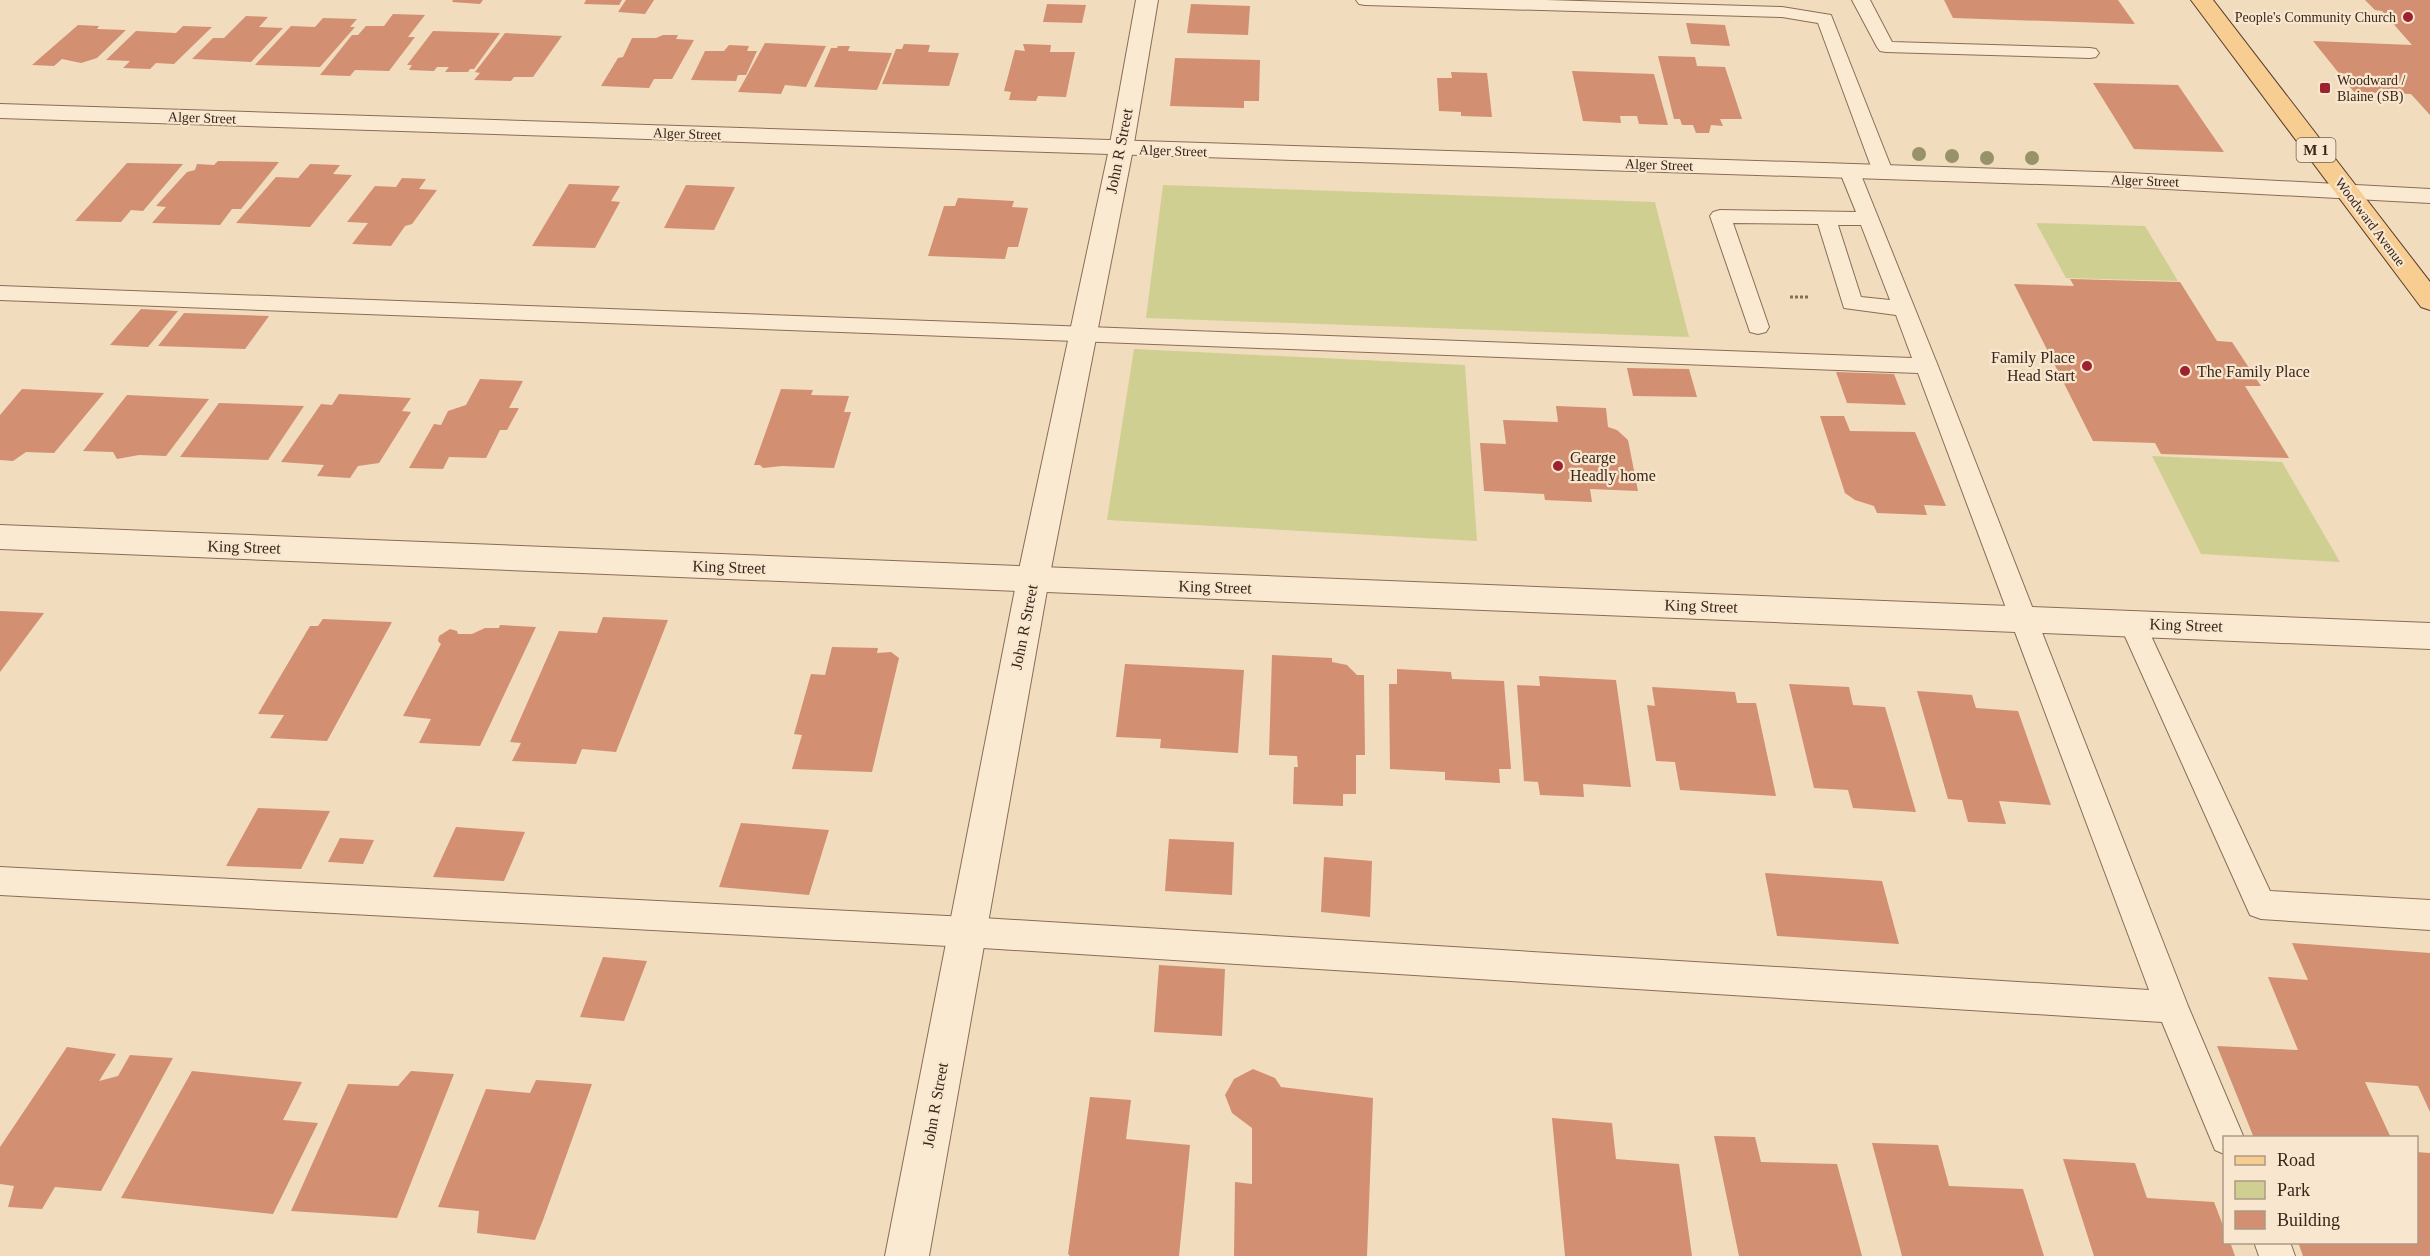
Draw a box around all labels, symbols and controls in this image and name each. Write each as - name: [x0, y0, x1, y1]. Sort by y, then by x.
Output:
- place label: People's Community Church: [2235, 10, 2396, 25]
- marker: People's Community Church: [2401, 10, 2415, 24]
- place label: Woodward / Blaine (SB): [2337, 73, 2406, 105]
- marker: Woodward / Blaine (SB): [2318, 81, 2332, 95]
- street label: John R Street: [1102, 107, 1136, 195]
- street label: Alger Street: [168, 109, 236, 127]
- street label: Alger Street: [653, 125, 721, 143]
- road number: M 1: [2296, 138, 2336, 162]
- street label: Alger Street: [1139, 142, 1207, 160]
- street label: Alger Street: [1625, 156, 1693, 174]
- street label: Alger Street: [2111, 172, 2179, 190]
- street label: Woodward Avenue: [2332, 175, 2408, 269]
- place label: Family Place Head Start: [1991, 349, 2076, 384]
- marker: Family Place Head Start: [2080, 359, 2094, 373]
- place label: The Family Place: [2197, 363, 2310, 381]
- marker: The Family Place: [2178, 364, 2192, 378]
- place label: Gearge Headly home: [1570, 449, 1656, 485]
- marker: Gearge Headly home: [1551, 459, 1565, 473]
- street label: King Street: [207, 537, 281, 558]
- street label: King Street: [692, 557, 766, 578]
- street label: King Street: [1178, 577, 1252, 598]
- street label: John R Street: [1007, 583, 1041, 671]
- street label: King Street: [1664, 596, 1738, 617]
- street label: King Street: [2149, 615, 2223, 636]
- street label: John R Street: [919, 1061, 951, 1149]
- legend: [2223, 1136, 2418, 1244]
- text: Road: [2277, 1150, 2315, 1170]
- text: Park: [2277, 1180, 2310, 1200]
- text: Building: [2277, 1210, 2340, 1230]

